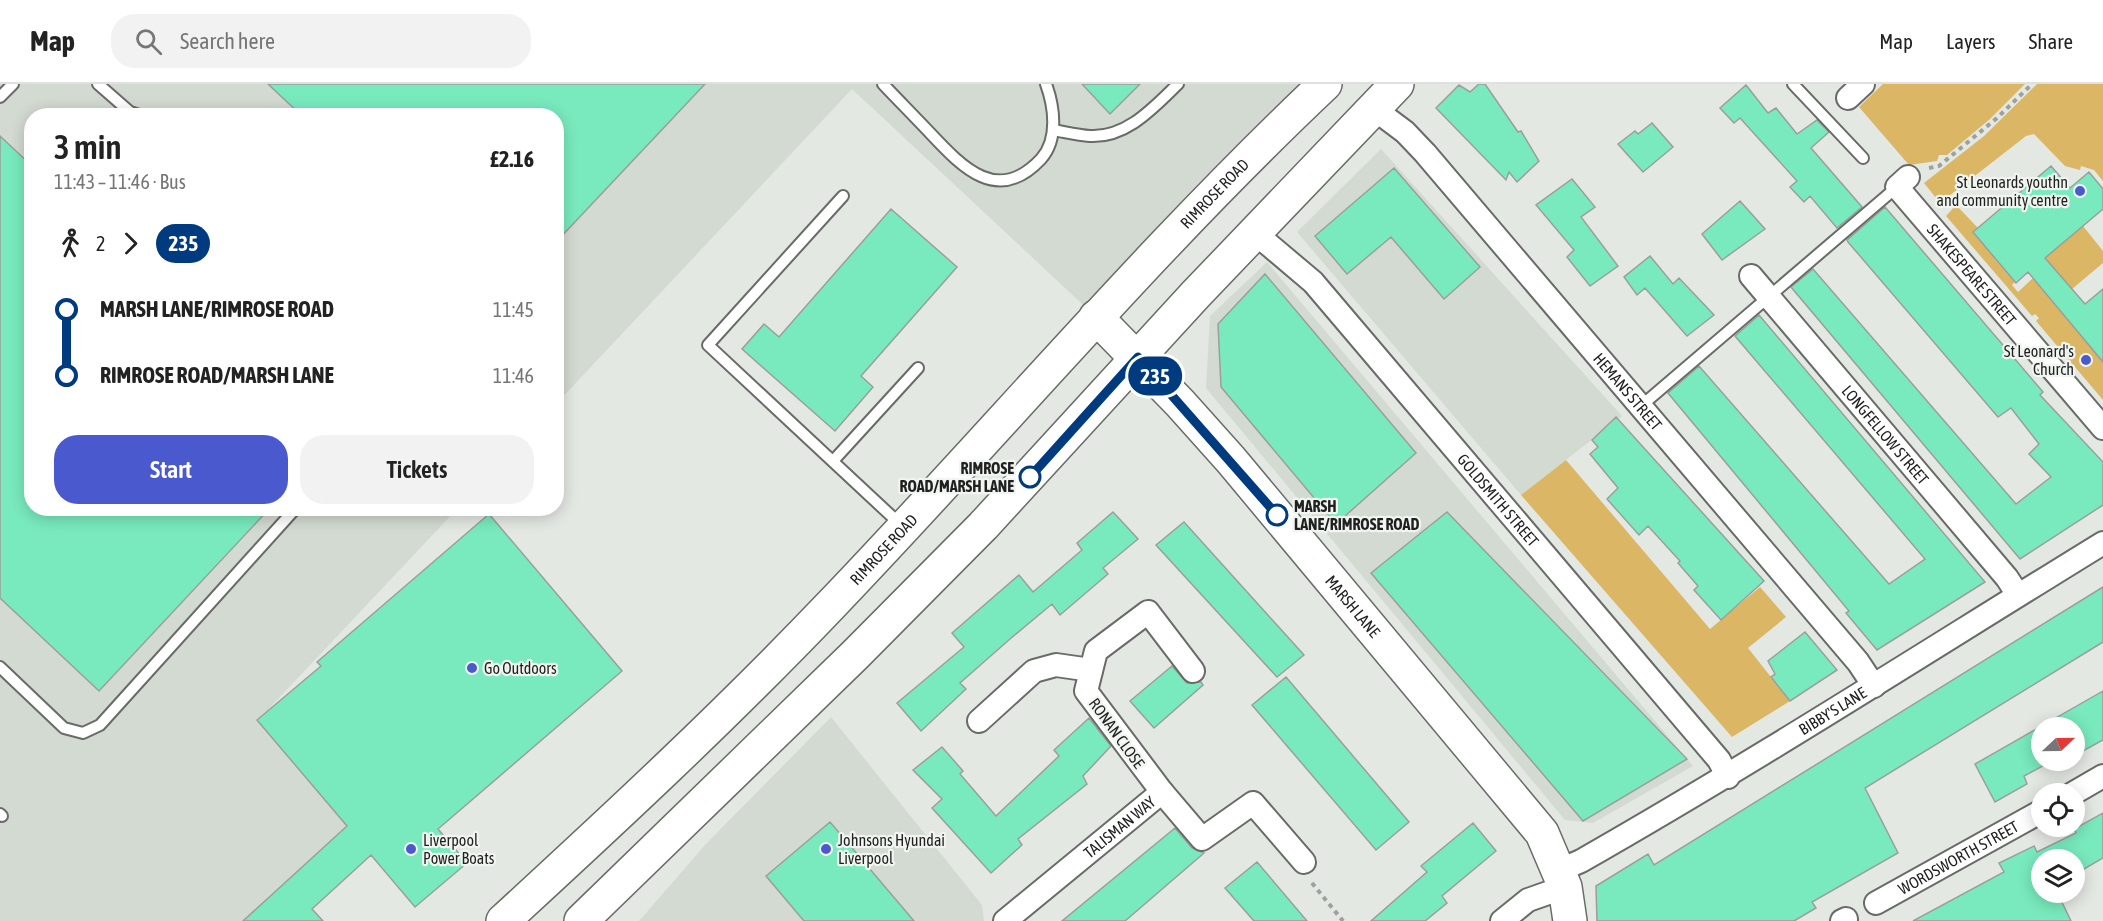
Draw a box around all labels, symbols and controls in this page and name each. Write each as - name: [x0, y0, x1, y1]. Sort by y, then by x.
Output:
- search box: [111, 14, 531, 68]
- text: Map: [30, 25, 75, 57]
- icon: search: [132, 25, 165, 58]
- text: Search here: [180, 28, 275, 54]
- text: Map: [1879, 29, 1913, 53]
- text: Layers: [1946, 29, 1996, 53]
- text: Share: [2029, 29, 2073, 53]
- text: 3 min: [54, 128, 121, 166]
- text: £2.16: [490, 146, 534, 172]
- street label: RIMROSE ROAD: [1176, 155, 1252, 232]
- text: 11:43 – 11:46 · Bus: [54, 170, 186, 193]
- place label: St Leonards youthn and community centre: [1936, 173, 2068, 210]
- marker: St Leonards youthn and community centre: [2073, 184, 2087, 198]
- street label: SHAKESPEARE STREET: [1924, 220, 2020, 329]
- icon: walk: [54, 227, 87, 260]
- icon: forward: [114, 227, 147, 260]
- text: 235: [168, 231, 198, 255]
- text: 2: [96, 232, 105, 255]
- text: MARSH LANE/RIMROSE ROAD: [100, 296, 334, 322]
- text: 11:45: [493, 298, 534, 321]
- place label: St Leonard's Church: [2004, 342, 2074, 378]
- street label: HEMANS STREET: [1590, 349, 1666, 434]
- marker: St Leonard's Church: [2079, 353, 2093, 367]
- line badge: 235: [1120, 356, 1190, 396]
- text: RIMROSE ROAD/MARSH LANE: [100, 362, 334, 388]
- text: 11:46: [493, 364, 534, 387]
- text: 235: [1140, 364, 1170, 388]
- street label: LONGFELLOW STREET: [1839, 382, 1932, 488]
- button: Start: [54, 435, 288, 504]
- button: Tickets: [300, 435, 534, 504]
- street label: GOLDSMITH STREET: [1454, 450, 1542, 550]
- place label: RIMROSE ROAD/MARSH LANE: [900, 459, 1014, 495]
- marker: RIMROSE ROAD/MARSH LANE: [1019, 466, 1041, 488]
- place label: MARSH LANE/RIMROSE ROAD: [1294, 497, 1419, 533]
- marker: MARSH LANE/RIMROSE ROAD: [1266, 504, 1288, 526]
- street label: RIMROSE ROAD: [846, 510, 921, 588]
- street label: MARSH LANE: [1322, 572, 1384, 641]
- place label: Go Outdoors: [484, 659, 557, 677]
- marker: Go Outdoors: [465, 661, 479, 675]
- street label: BIBBY'S LANE: [1795, 683, 1870, 738]
- street label: RONAN CLOSE: [1086, 695, 1148, 772]
- north arrow: [2031, 717, 2085, 771]
- map controls: [2031, 717, 2085, 903]
- button: locate: [2031, 783, 2085, 837]
- street label: TALISMAN WAY: [1080, 792, 1159, 862]
- street label: WORDSWORTH STREET: [1895, 817, 2021, 898]
- place label: Liverpool Power Boats: [423, 831, 495, 867]
- place label: Johnsons Hyundai Liverpool: [838, 831, 945, 868]
- marker: Liverpool Power Boats: [404, 842, 418, 856]
- marker: Johnsons Hyundai Liverpool: [819, 842, 833, 856]
- button: layers: [2031, 849, 2085, 903]

